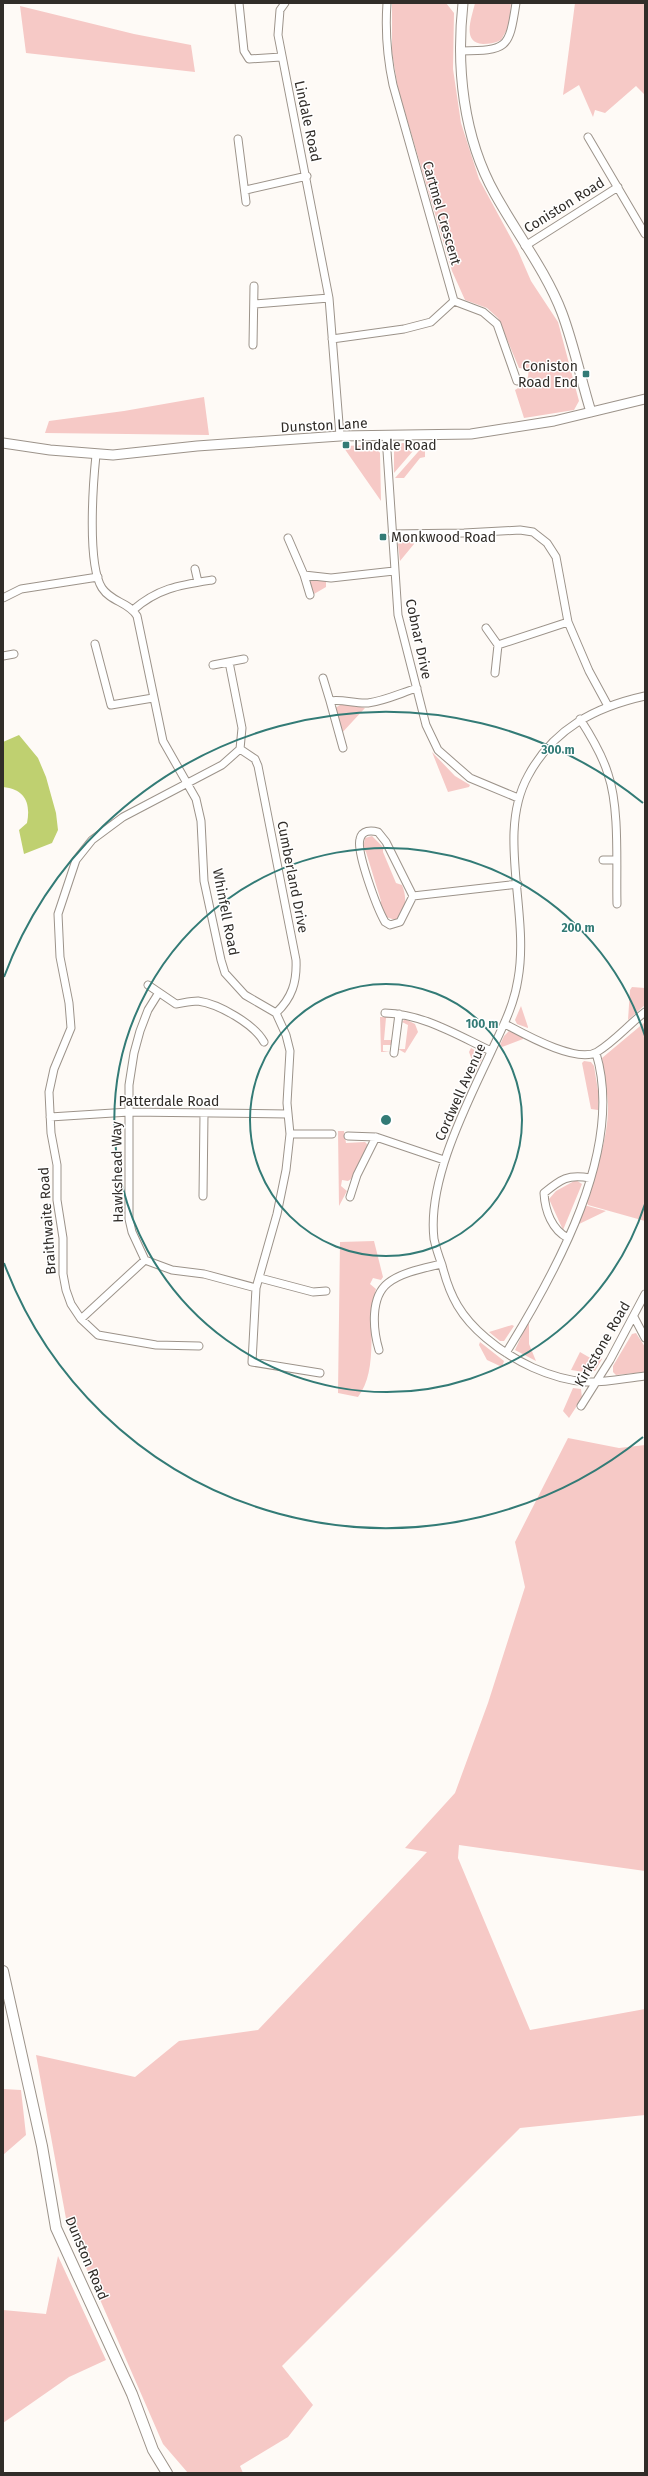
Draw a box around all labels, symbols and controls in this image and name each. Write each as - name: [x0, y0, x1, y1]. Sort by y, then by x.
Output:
- street label: Lindale Road: [291, 79, 324, 163]
- street label: Cartmel Crescent: [419, 159, 465, 268]
- street label: Coniston Road: [521, 174, 608, 237]
- place label: Coniston Road End: [518, 358, 578, 391]
- marker: Coniston Road End: [581, 369, 591, 379]
- street label: Dunston Lane: [280, 415, 368, 436]
- place label: Lindale Road: [354, 437, 437, 454]
- marker: Lindale Road: [341, 440, 351, 450]
- place label: Monkwood Road: [391, 529, 496, 546]
- marker: Monkwood Road: [378, 532, 388, 542]
- street label: Cobnar Drive: [402, 597, 435, 681]
- text: 300 m: [540, 743, 575, 757]
- street label: Cumberland Drive: [273, 820, 312, 935]
- street label: Whinfell Road: [209, 867, 242, 957]
- text: 200 m: [561, 921, 595, 935]
- text: 100 m: [466, 1017, 498, 1031]
- street label: Cordwell Avenue: [431, 1041, 490, 1144]
- street label: Patterdale Road: [119, 1093, 220, 1110]
- centre of rings: [379, 1113, 393, 1127]
- street label: Hawkshead Way: [108, 1121, 127, 1223]
- street label: Braithwaite Road: [35, 1166, 60, 1276]
- street label: Kirkstone Road: [571, 1298, 634, 1390]
- street label: Dunston Road: [61, 2214, 112, 2303]

